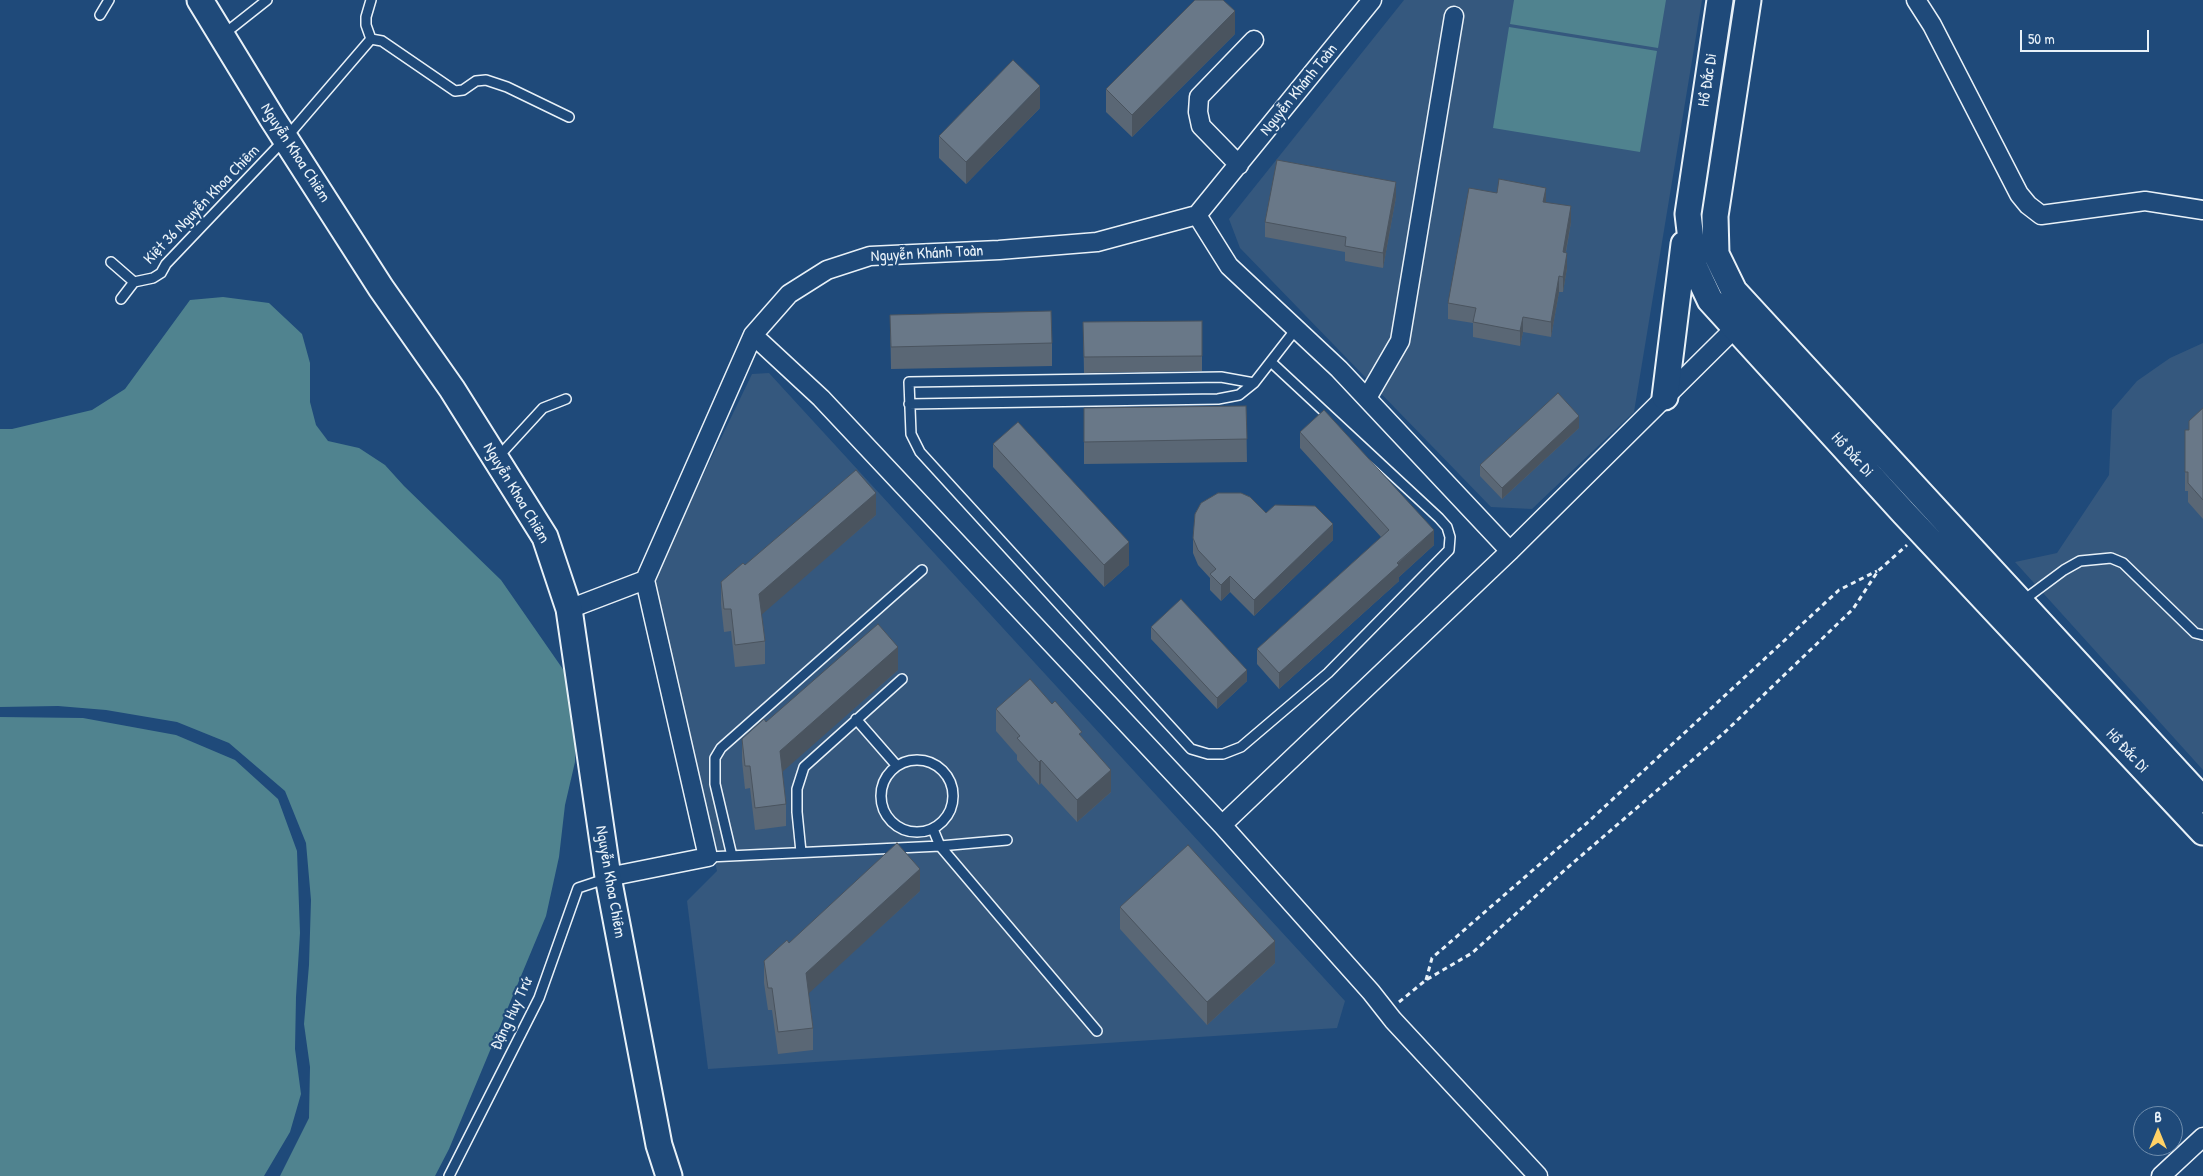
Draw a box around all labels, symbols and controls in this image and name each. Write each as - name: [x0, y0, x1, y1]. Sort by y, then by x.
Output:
- scale bar: [2023, 20, 2152, 52]
- text: 50 m: [2028, 28, 2055, 49]
- street label: Nguyễn Khánh Toàn: [1256, 40, 1342, 140]
- street label: Hồ Đắc Di: [1694, 52, 1722, 108]
- street label: Nguyễn Khoa Chiêm: [256, 100, 334, 206]
- street label: Kiệt 36 Nguyễn Khoa Chiêm: [140, 141, 264, 269]
- street label: Nguyễn Khánh Toàn: [870, 241, 984, 267]
- street label: Hồ Đắc Di: [1827, 429, 1877, 481]
- street label: Nguyễn Khoa Chiêm: [478, 439, 554, 547]
- street label: Hồ Đắc Di: [2102, 725, 2152, 777]
- street label: Nguyễn Khoa Chiêm: [591, 824, 629, 940]
- street label: Đặng Huy Trứ: [487, 975, 537, 1053]
- north arrow: [2133, 1106, 2183, 1156]
- text: B: [2154, 1107, 2162, 1126]

